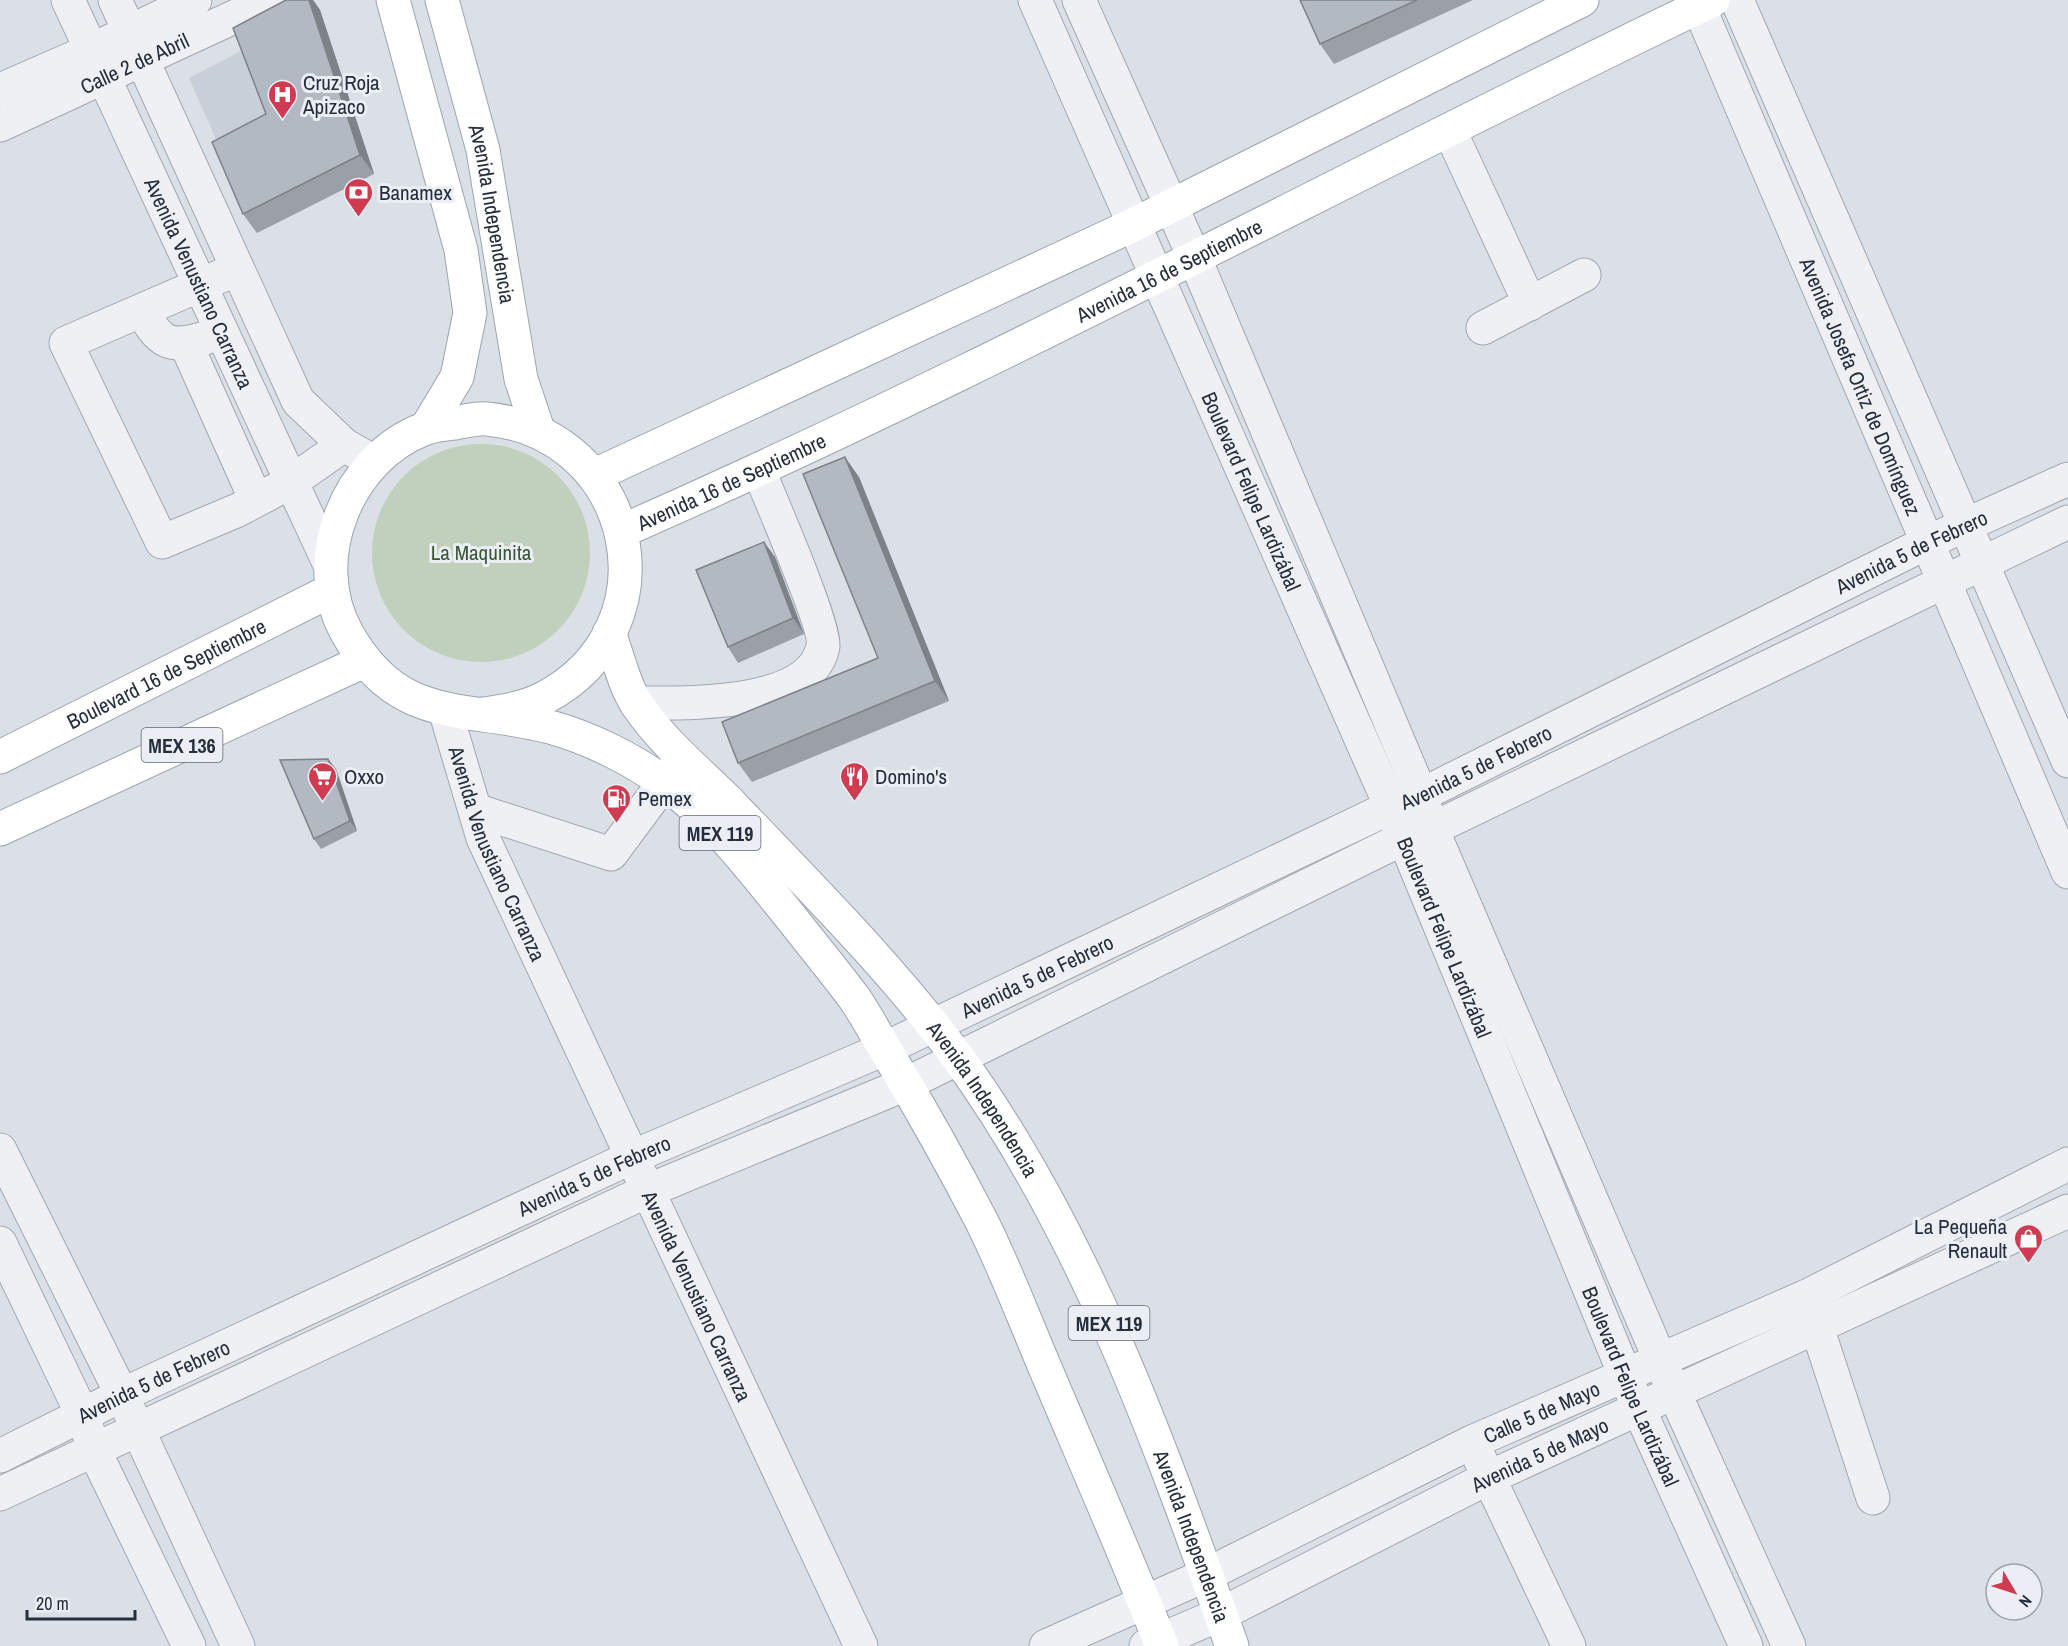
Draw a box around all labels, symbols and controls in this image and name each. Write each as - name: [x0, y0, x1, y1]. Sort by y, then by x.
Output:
- street label: Calle 2 de Abril: [75, 25, 194, 101]
- place label: Cruz Roja Apizaco: [302, 68, 380, 121]
- hospital icon: Cruz Roja Apizaco: [266, 78, 298, 120]
- street label: Avenida Independencia: [462, 120, 523, 306]
- street label: Avenida Venustiano Carranza: [137, 172, 261, 394]
- bank icon: Banamex: [342, 176, 374, 218]
- place label: Banamex: [379, 178, 452, 207]
- street label: Avenida 16 de Septiembre: [1070, 211, 1267, 329]
- street label: Avenida Josefa Ortiz de Domínguez: [1793, 252, 1929, 520]
- street label: Boulevard Felipe Lardizábal: [1195, 387, 1308, 595]
- street label: Avenida 16 de Septiembre: [631, 426, 830, 538]
- street label: Avenida 5 de Febrero: [1829, 503, 1992, 601]
- park label: La Maquinita: [431, 538, 532, 567]
- street label: Boulevard 16 de Septiembre: [62, 611, 271, 736]
- street label: Avenida 5 de Febrero: [1395, 718, 1557, 817]
- road number: MEX 136: [142, 728, 222, 762]
- street label: Avenida Venustiano Carranza: [442, 742, 553, 966]
- supermarket icon: Oxxo: [307, 760, 339, 802]
- restaurant icon: Domino's: [838, 760, 870, 802]
- place label: Oxxo: [344, 762, 384, 791]
- place label: Domino's: [875, 762, 947, 791]
- fuel station icon: Pemex: [601, 782, 633, 824]
- place label: Pemex: [638, 784, 692, 813]
- road number: MEX 119: [680, 816, 760, 850]
- street label: Boulevard Felipe Lardizábal: [1390, 833, 1499, 1042]
- street label: Avenida 5 de Febrero: [955, 927, 1118, 1025]
- street label: Avenida Independencia: [920, 1014, 1046, 1182]
- street label: Avenida 5 de Febrero: [512, 1128, 675, 1223]
- street label: Avenida Venustiano Carranza: [635, 1185, 759, 1406]
- place label: La Pequeña Renault: [1914, 1212, 2007, 1265]
- shop icon: La Pequeña Renault: [2012, 1222, 2044, 1264]
- street label: Boulevard Felipe Lardizábal: [1576, 1282, 1686, 1491]
- road number: MEX 119: [1068, 1306, 1150, 1340]
- street label: Avenida 5 de Febrero: [72, 1332, 234, 1430]
- street label: Calle 5 de Mayo: [1478, 1374, 1604, 1450]
- street label: Avenida 5 de Mayo: [1465, 1410, 1613, 1499]
- street label: Avenida Independencia: [1146, 1445, 1237, 1627]
- north arrow: [1984, 1562, 2044, 1622]
- scale bar: [27, 1583, 135, 1621]
- text: 20 m: [36, 1591, 69, 1616]
- text: N: [2014, 1591, 2037, 1612]

